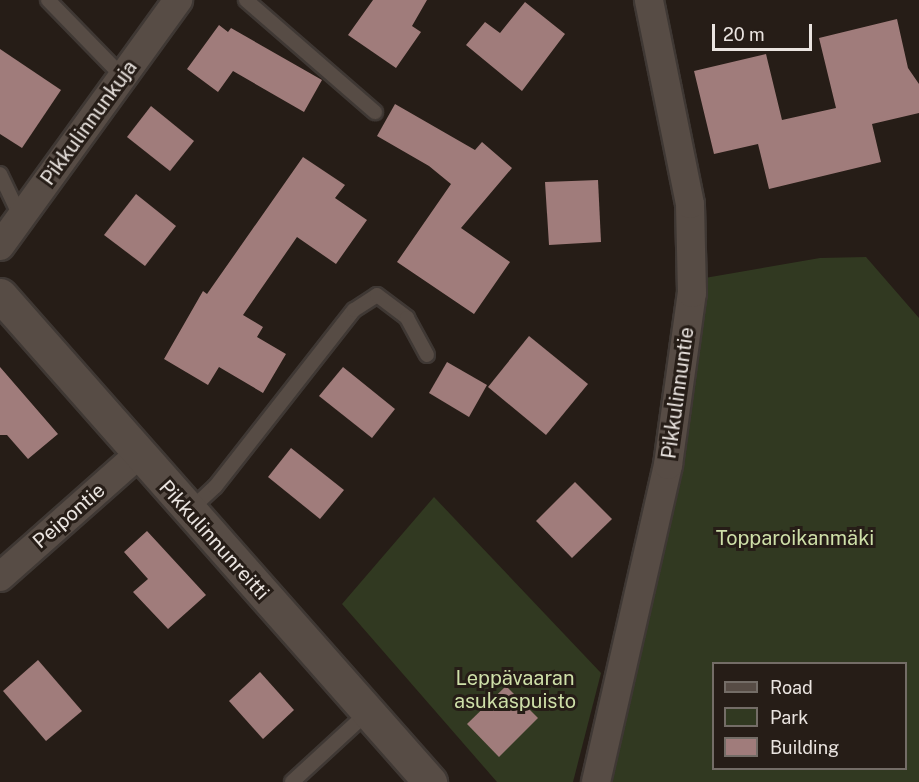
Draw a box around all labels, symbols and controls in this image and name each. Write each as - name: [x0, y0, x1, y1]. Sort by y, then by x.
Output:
- scale bar: [715, 12, 816, 50]
- text: 20 m: [723, 24, 765, 45]
- street label: Pikkulinnunkuja: [36, 56, 142, 190]
- street label: Pikkulinnuntie: [657, 326, 699, 460]
- street label: Pikkulinnunreitti: [154, 475, 274, 605]
- street label: Peipontie: [28, 478, 110, 554]
- park label: Topparoikanmäki: [716, 526, 874, 550]
- legend: [712, 662, 907, 770]
- park label: Leppävaaran asukaspuisto: [454, 667, 576, 714]
- text: Road: [770, 677, 813, 698]
- text: Park: [770, 707, 808, 728]
- text: Building: [770, 737, 839, 758]

